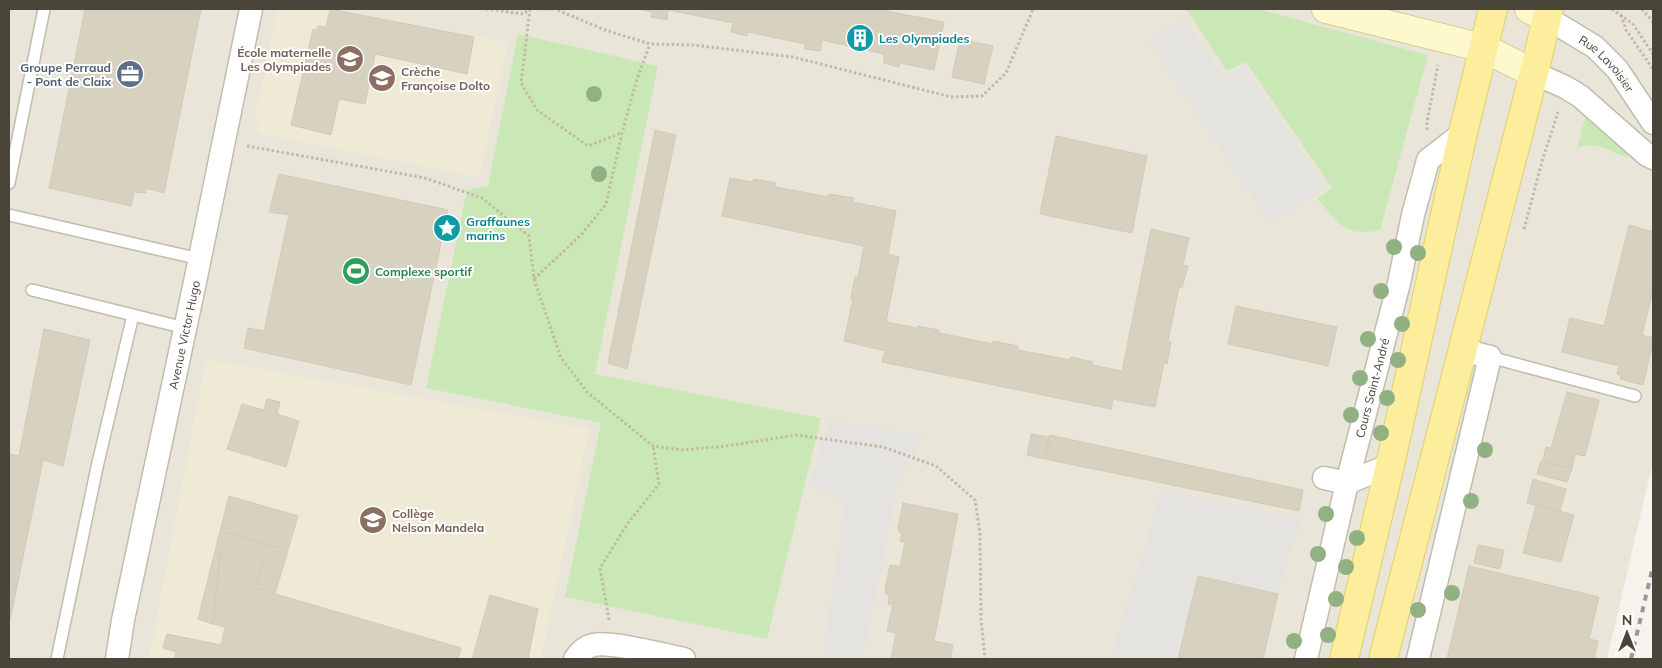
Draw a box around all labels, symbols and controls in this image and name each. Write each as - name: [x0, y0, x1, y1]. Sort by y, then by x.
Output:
- building icon: Les Olympiades: [845, 23, 875, 53]
- place label: Les Olympiades: [879, 31, 969, 46]
- street label: Rue Lavoisier: [1576, 32, 1638, 95]
- school or university icon: École maternelle Les Olympiades: [335, 44, 365, 74]
- place label: École maternelle Les Olympiades: [237, 45, 331, 74]
- office icon: Groupe Perraud - Pont de Claix: [115, 59, 145, 89]
- place label: Groupe Perraud - Pont de Claix: [20, 60, 111, 89]
- school or university icon: Crèche Françoise Dolto: [367, 63, 397, 93]
- place label: Crèche Françoise Dolto: [401, 64, 490, 93]
- place icon: Graffaunes marins: [432, 213, 462, 243]
- place label: Graffaunes marins: [466, 214, 530, 243]
- sports icon: Complexe sportif: [341, 256, 371, 286]
- place label: Complexe sportif: [375, 264, 472, 279]
- street label: Avenue Victor Hugo: [165, 279, 203, 391]
- street label: Cours Saint-André: [1352, 336, 1392, 439]
- school or university icon: Collège Nelson Mandela: [358, 505, 388, 535]
- place label: Collège Nelson Mandela: [392, 506, 484, 535]
- north arrow: [1602, 608, 1652, 658]
- text: N: [1622, 611, 1632, 629]

